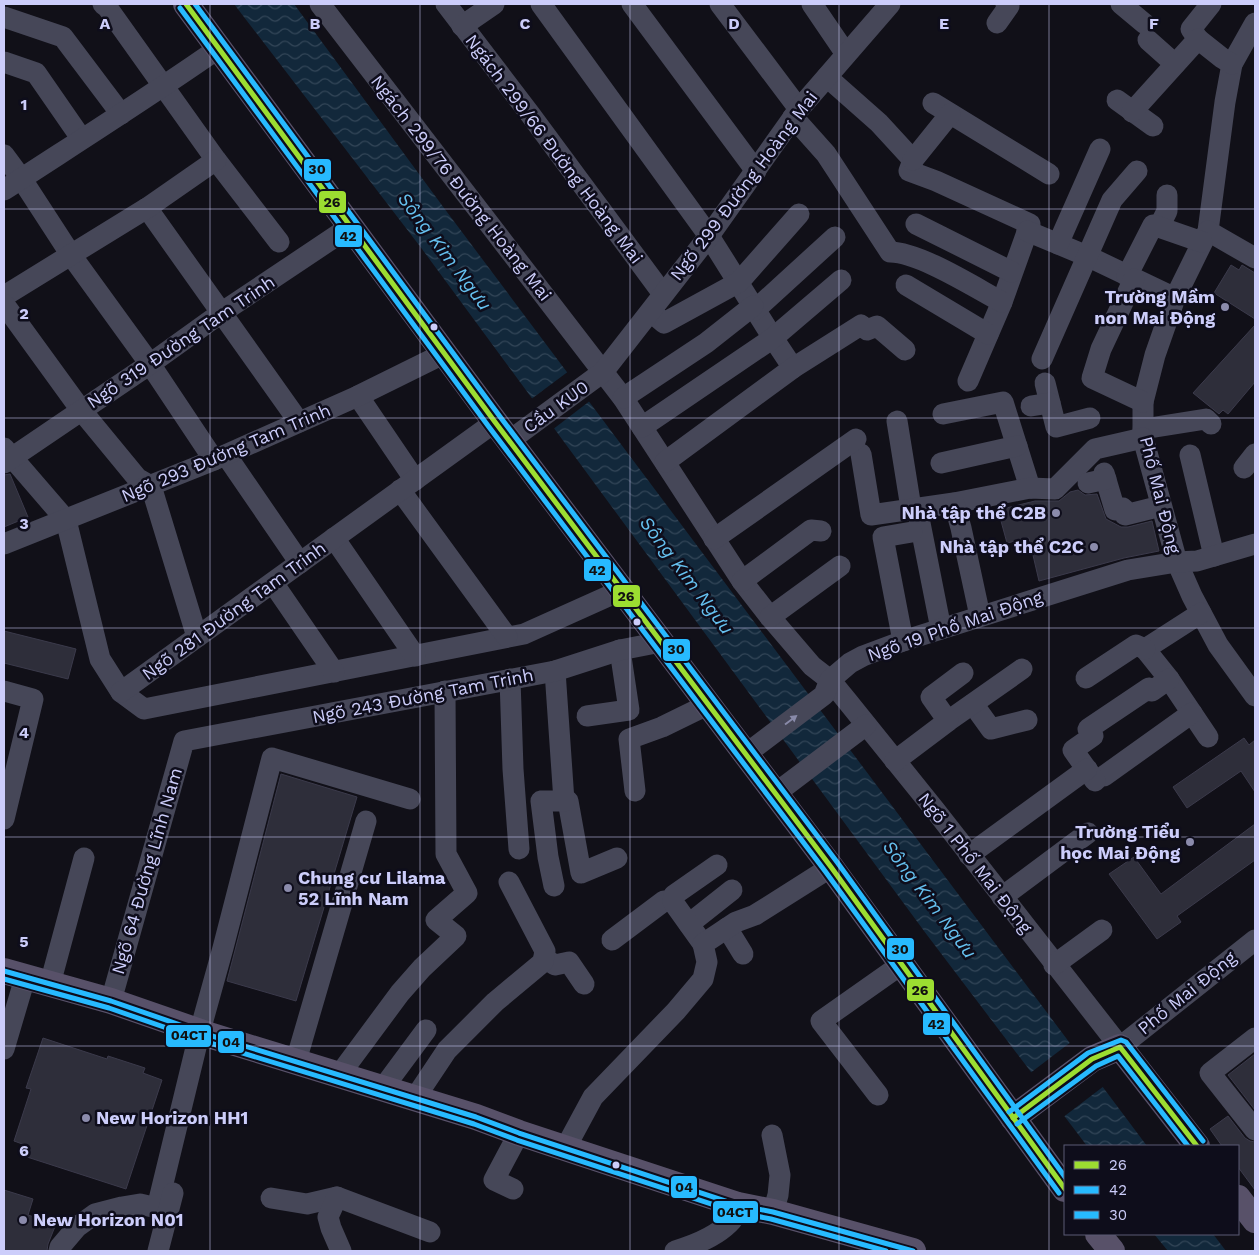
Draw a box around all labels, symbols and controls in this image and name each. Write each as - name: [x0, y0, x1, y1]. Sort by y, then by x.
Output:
- text: A: [100, 14, 111, 33]
- text: B: [310, 14, 321, 33]
- text: C: [520, 14, 531, 33]
- text: D: [728, 14, 740, 33]
- text: E: [939, 14, 949, 33]
- text: F: [1149, 14, 1159, 33]
- street label: Ngách 299/66 Đường Hoàng Mai: [461, 30, 647, 267]
- street label: Ngách 299/76 Đường Hoàng Mai: [367, 71, 556, 305]
- street label: Ngõ 299 Đường Hoàng Mai: [666, 87, 822, 284]
- text: 1: [21, 95, 27, 114]
- line badge: 30: [303, 158, 332, 182]
- text: 30: [308, 161, 326, 177]
- water label: Sông Kim Ngưu: [393, 188, 497, 315]
- line badge: 26: [318, 190, 347, 214]
- text: 26: [324, 194, 341, 210]
- line badge: 42: [334, 224, 363, 248]
- text: 42: [339, 228, 357, 244]
- street label: Ngõ 319 Đường Tam Trinh: [83, 271, 279, 412]
- place label: Trường Mầm non Mai Động: [1094, 286, 1216, 328]
- marker: Trường Mầm non Mai Động: [1219, 301, 1231, 313]
- text: 2: [19, 304, 29, 323]
- unlabelled marker: [429, 322, 439, 332]
- street label: Cầu KU0: [519, 376, 592, 437]
- street label: Ngõ 293 Đường Tam Trinh: [118, 399, 333, 506]
- street label: Phố Mai Động: [1136, 434, 1185, 556]
- place label: Nhà tập thể C2B: [901, 502, 1046, 523]
- marker: Nhà tập thể C2B: [1050, 507, 1062, 519]
- water label: Sông Kim Ngưu: [635, 512, 739, 639]
- text: 3: [19, 514, 29, 533]
- place label: Nhà tập thể C2C: [939, 536, 1084, 557]
- street label: Ngõ 281 Đường Tam Trinh: [138, 537, 330, 684]
- marker: Nhà tập thể C2C: [1088, 541, 1100, 553]
- line badge: 42: [583, 558, 612, 582]
- text: 42: [588, 562, 606, 578]
- line badge: 26: [612, 584, 641, 608]
- street label: Ngõ 19 Phố Mai Động: [865, 586, 1045, 665]
- text: 26: [618, 588, 635, 604]
- unlabelled marker: [632, 617, 642, 627]
- line badge: 30: [662, 638, 691, 662]
- text: 30: [667, 641, 685, 657]
- street label: Ngõ 243 Đường Tam Trinh: [311, 664, 535, 727]
- one-way arrow: [784, 715, 798, 725]
- text: 4: [19, 723, 29, 742]
- street label: Ngõ 64 Đường Lĩnh Nam: [107, 765, 186, 977]
- street label: Ngõ 1 Phố Mai Động: [914, 788, 1037, 937]
- place label: Trường Tiểu học Mai Động: [1060, 821, 1181, 863]
- water label: Sông Kim Ngưu: [878, 836, 982, 963]
- marker: Trường Tiểu học Mai Động: [1184, 836, 1196, 848]
- place label: Chung cư Lilama 52 Lĩnh Nam: [298, 867, 446, 909]
- marker: Chung cư Lilama 52 Lĩnh Nam: [282, 882, 294, 894]
- text: 5: [19, 932, 29, 951]
- line badge: 30: [886, 937, 915, 961]
- text: 30: [891, 941, 909, 957]
- street label: Phố Mai Động: [1133, 946, 1240, 1039]
- line badge: 26: [906, 978, 935, 1002]
- text: 26: [912, 982, 929, 998]
- line badge: 42: [922, 1012, 951, 1036]
- text: 42: [927, 1016, 945, 1032]
- line badge: 04CT: [165, 1024, 212, 1048]
- text: 04CT: [171, 1027, 207, 1043]
- line badge: 04: [217, 1030, 245, 1054]
- text: 04: [222, 1034, 240, 1050]
- place label: New Horizon HH1: [96, 1107, 248, 1128]
- marker: New Horizon HH1: [80, 1112, 92, 1124]
- text: 6: [19, 1141, 29, 1160]
- legend: [1064, 1145, 1239, 1235]
- text: 26: [1109, 1156, 1127, 1174]
- unlabelled marker: [611, 1160, 621, 1170]
- line badge: 04: [670, 1175, 698, 1199]
- text: 04: [675, 1179, 693, 1195]
- text: 42: [1109, 1181, 1127, 1199]
- line badge: 04CT: [712, 1200, 759, 1224]
- text: 04CT: [717, 1204, 753, 1220]
- text: 30: [1109, 1206, 1127, 1224]
- place label: New Horizon N01: [33, 1209, 183, 1230]
- marker: New Horizon N01: [17, 1214, 29, 1226]

